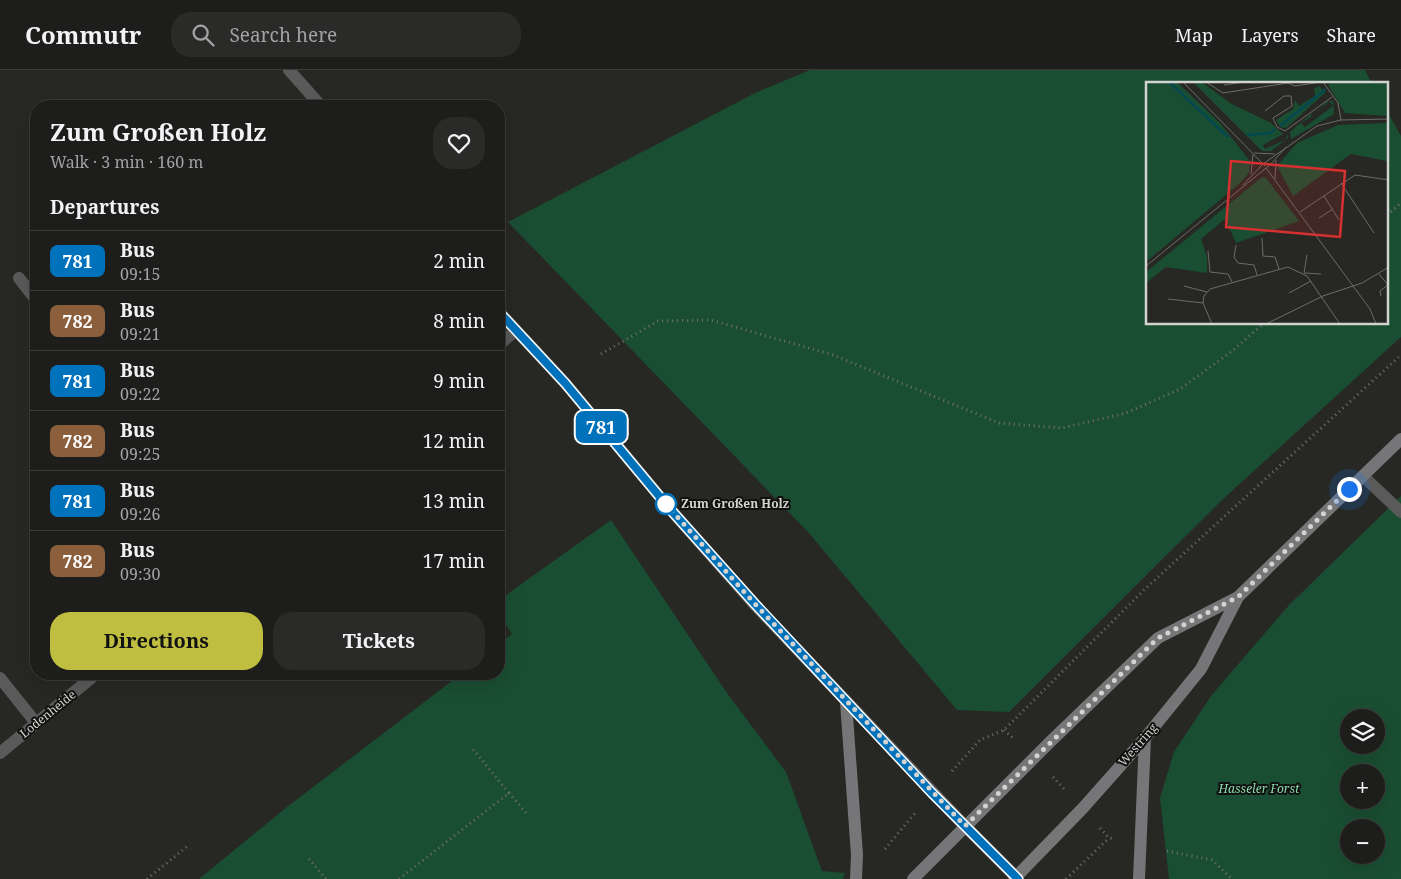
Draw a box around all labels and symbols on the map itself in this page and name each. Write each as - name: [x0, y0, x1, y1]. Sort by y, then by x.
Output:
- inset map: [1146, 82, 1388, 325]
- line badge: 781: [572, 411, 630, 443]
- your location: [1337, 477, 1362, 502]
- marker: Zum Großen Holz: [655, 493, 677, 515]
- place label: Zum Großen Holz: [681, 495, 789, 512]
- street label: Lodenheide: [16, 686, 79, 741]
- street label: Westring: [1114, 719, 1161, 770]
- park label: Hasseler Forst: [1218, 780, 1300, 797]

